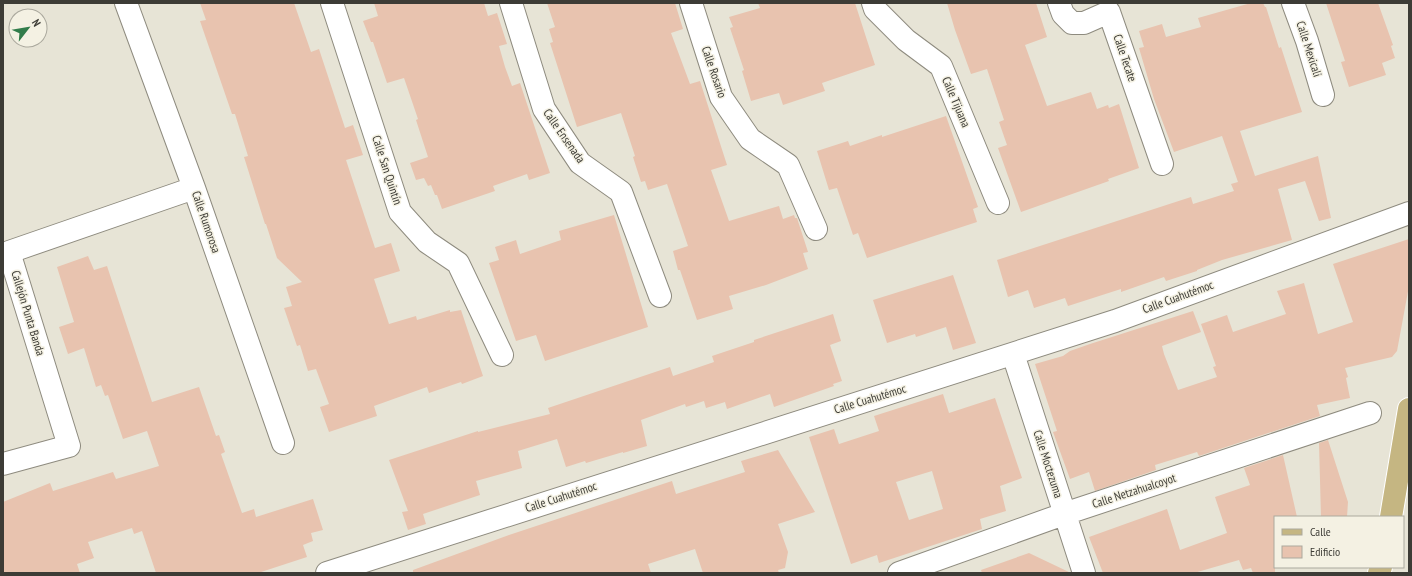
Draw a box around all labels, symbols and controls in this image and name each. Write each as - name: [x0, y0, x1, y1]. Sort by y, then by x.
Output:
- north arrow: [8, 8, 48, 48]
- text: N: [29, 17, 44, 29]
- street label: Calle Mexicali: [1293, 19, 1326, 79]
- street label: Calle Tecate: [1110, 32, 1141, 84]
- street label: Calle Rosario: [699, 44, 730, 100]
- street label: Calle Tijuana: [939, 74, 974, 130]
- street label: Calle Ensenada: [540, 106, 589, 166]
- street label: Calle San Quintín: [369, 133, 406, 206]
- street label: Calle Rumorosa: [189, 189, 224, 255]
- street label: Callejón Punta Banda: [8, 268, 49, 357]
- street label: Calle Cuahutémoc: [1140, 276, 1216, 316]
- street label: Calle Cuahutémoc: [832, 380, 908, 417]
- street label: Calle Moctezuma: [1030, 428, 1067, 500]
- street label: Calle Netzahualcoyot: [1090, 470, 1178, 511]
- street label: Calle Cuahutémoc: [523, 478, 599, 515]
- legend: [1274, 516, 1404, 568]
- text: Calle: [1310, 524, 1331, 539]
- text: Edificio: [1310, 544, 1340, 559]

